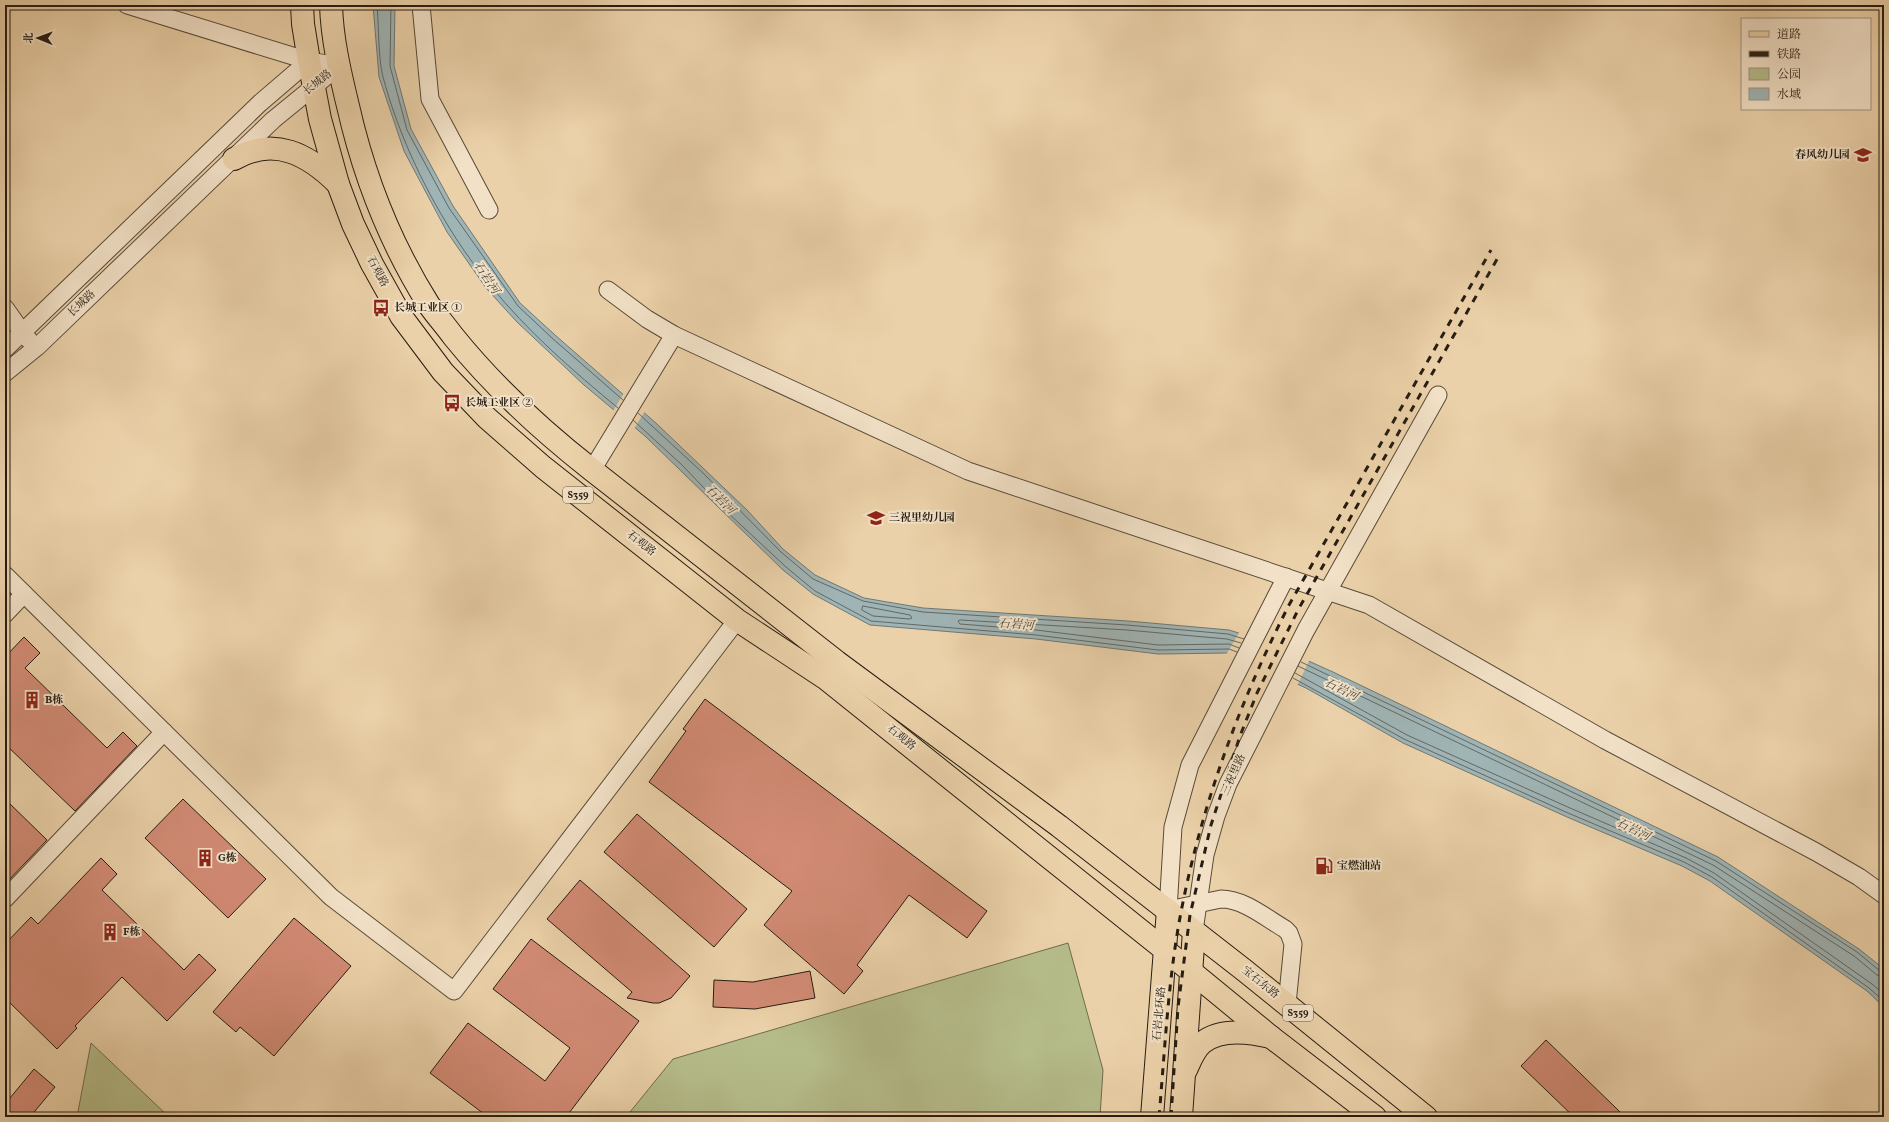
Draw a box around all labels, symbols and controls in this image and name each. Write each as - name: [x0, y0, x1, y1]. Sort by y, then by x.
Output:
- north arrow: [18, 18, 58, 58]
- legend: [1741, 18, 1871, 110]
- text: 道路: [1777, 27, 1801, 43]
- text: 北: [22, 32, 37, 43]
- text: 铁路: [1777, 47, 1801, 63]
- street label: 长城路: [300, 67, 336, 99]
- text: 公园: [1777, 67, 1801, 83]
- text: 水域: [1777, 87, 1801, 103]
- school or university icon: 春风幼儿园: [1853, 145, 1873, 165]
- place label: 春风幼儿园: [1795, 148, 1850, 163]
- street label: 石观路: [363, 254, 391, 290]
- water label: 石岩河: [469, 259, 504, 299]
- street label: 长城路: [65, 287, 99, 321]
- bus stop icon: 长城工业区 ①: [371, 298, 391, 318]
- place label: 长城工业区 ①: [394, 301, 462, 316]
- bus stop icon: 长城工业区 ②: [442, 393, 462, 413]
- place label: 长城工业区 ②: [465, 396, 533, 411]
- water label: 石岩河: [702, 482, 740, 520]
- road number: S359: [563, 487, 593, 503]
- school or university icon: 三祝里幼儿园: [866, 508, 886, 528]
- place label: 三祝里幼儿园: [889, 511, 955, 526]
- street label: 石观路: [623, 528, 659, 560]
- water label: 石岩河: [997, 616, 1037, 634]
- water label: 石岩河: [1321, 675, 1362, 706]
- building icon: B栋: [22, 690, 42, 710]
- place label: B栋: [45, 693, 63, 708]
- street label: 石观路: [883, 722, 919, 754]
- street label: 三祝里路: [1218, 752, 1250, 798]
- water label: 石岩河: [1613, 815, 1654, 846]
- building icon: G栋: [195, 848, 215, 868]
- place label: G栋: [218, 851, 237, 866]
- fuel station icon: 宝燃油站: [1314, 856, 1334, 876]
- place label: 宝燃油站: [1337, 859, 1381, 874]
- building icon: F栋: [100, 922, 120, 942]
- place label: F栋: [123, 925, 141, 940]
- street label: 宝石东路: [1238, 963, 1282, 1003]
- street label: 石岩北环路: [1150, 986, 1170, 1042]
- road number: S359: [1283, 1005, 1313, 1021]

